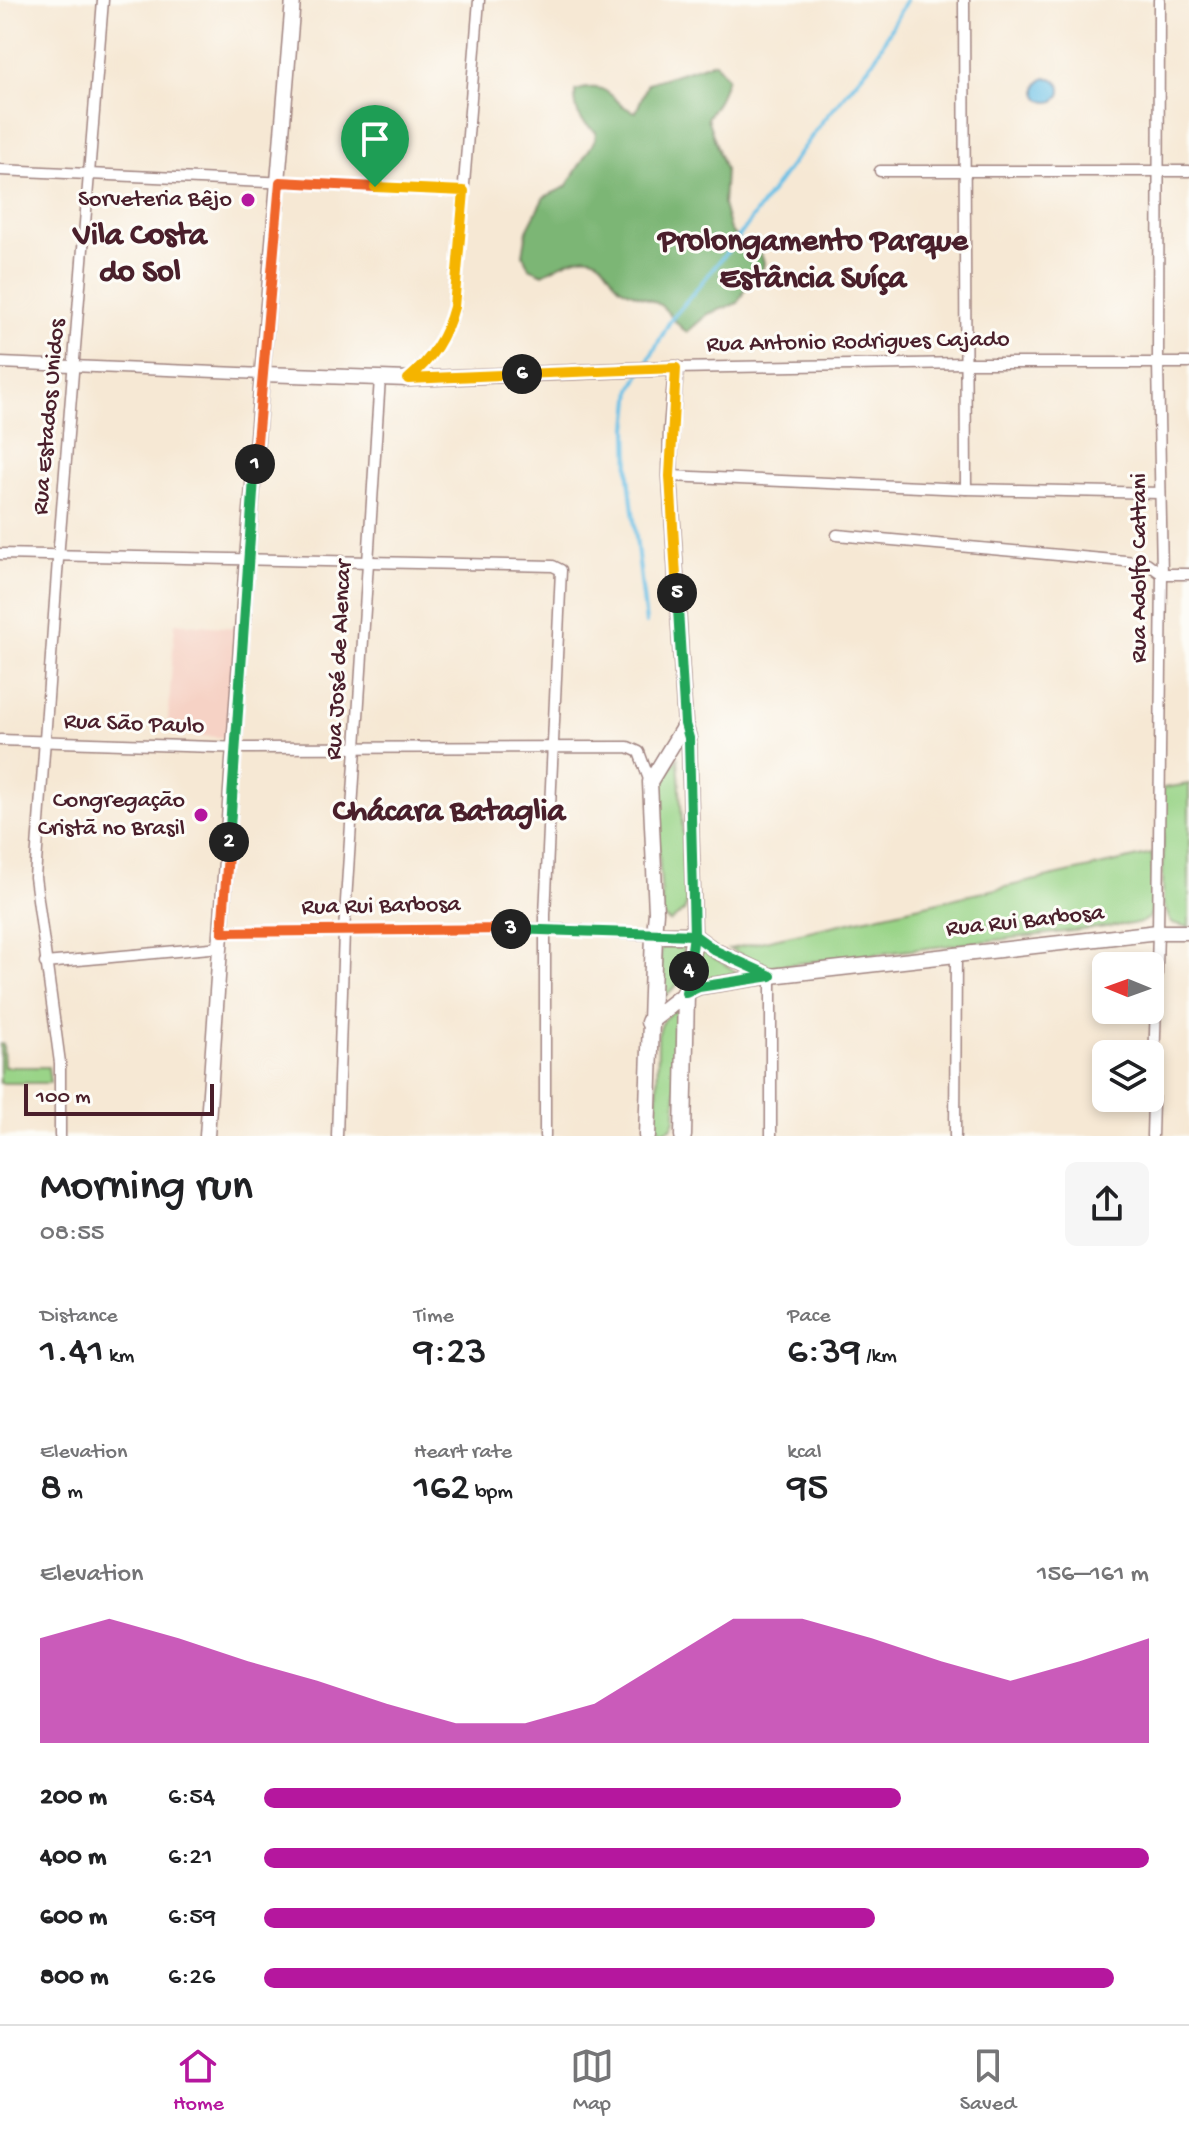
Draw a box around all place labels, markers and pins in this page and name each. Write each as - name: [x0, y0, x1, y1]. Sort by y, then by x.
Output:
- pin: [341, 105, 409, 187]
- place label: Sorveteria Bêjo: [78, 186, 232, 215]
- marker: Sorveteria Bêjo: [239, 191, 257, 209]
- pin: 6: [502, 354, 542, 394]
- pin: 1: [235, 444, 275, 484]
- pin: 5: [657, 573, 697, 613]
- place label: Congregação Cristã no Brasil: [38, 787, 185, 844]
- marker: Congregação Cristã no Brasil: [192, 806, 210, 824]
- pin: 2: [209, 822, 249, 862]
- pin: 3: [491, 909, 531, 949]
- pin: 4: [669, 951, 709, 991]

